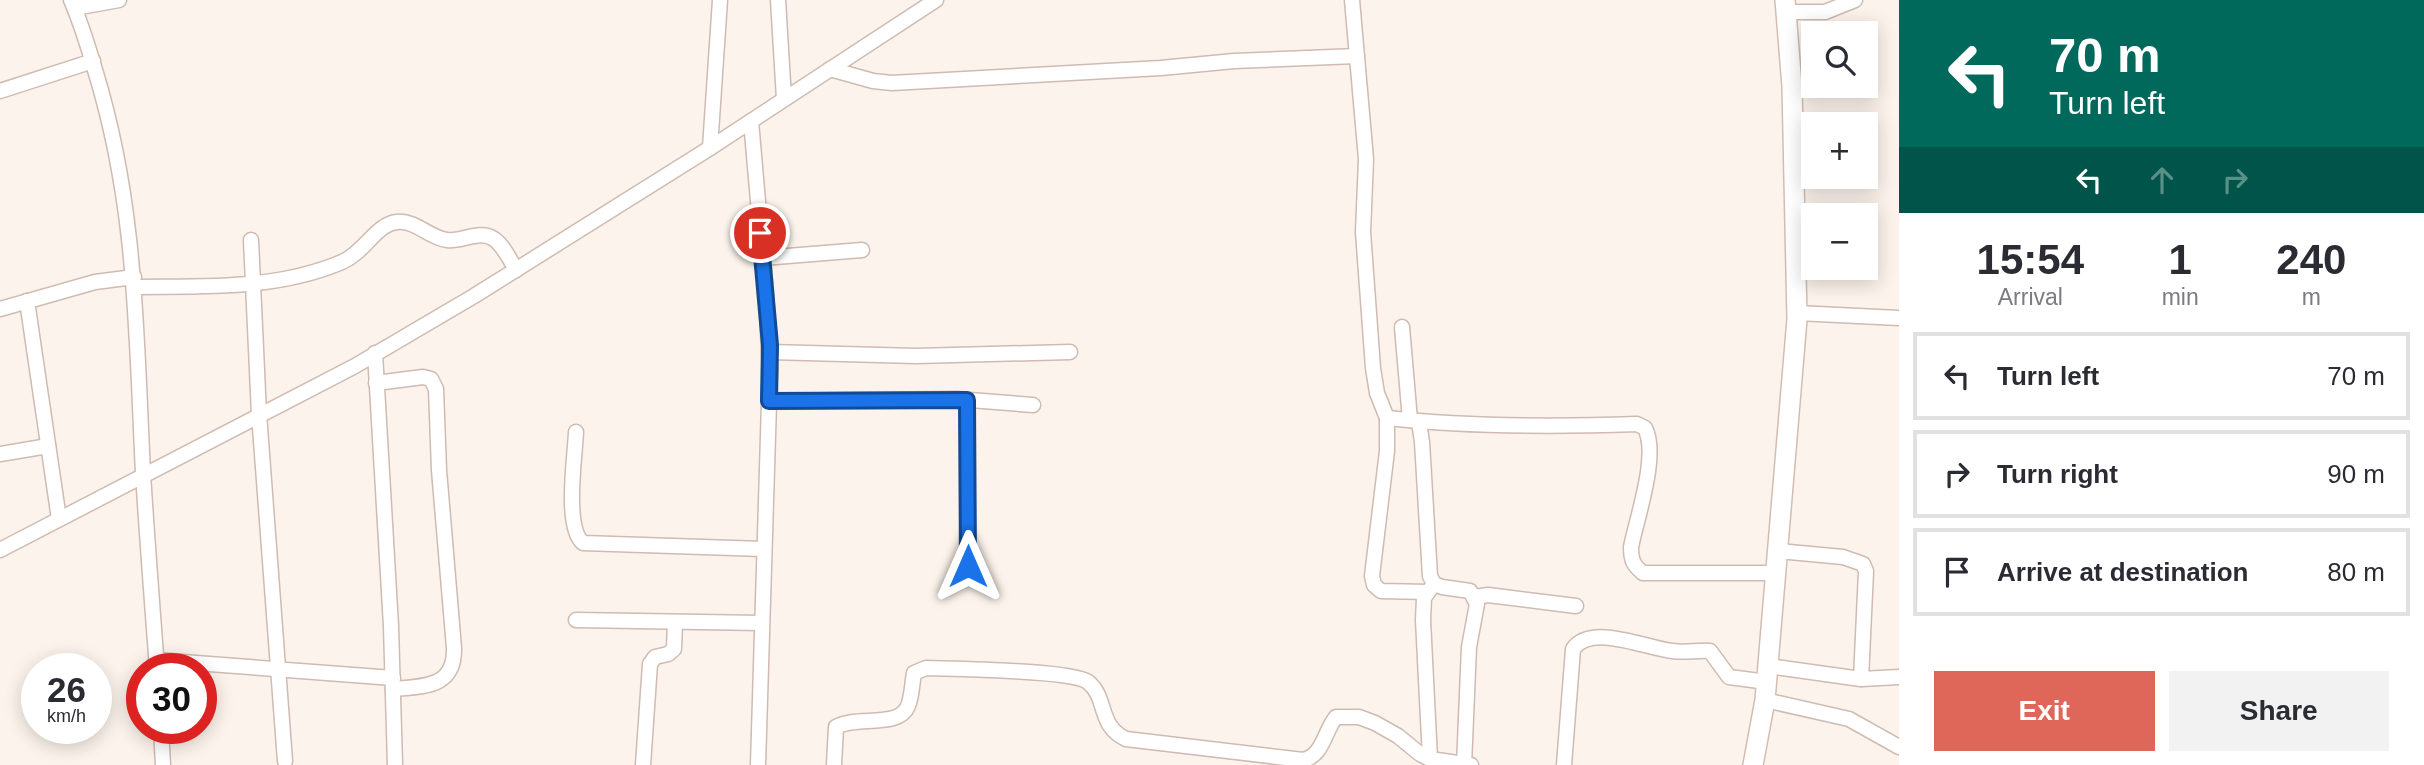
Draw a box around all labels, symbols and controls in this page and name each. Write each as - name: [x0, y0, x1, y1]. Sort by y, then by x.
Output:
- map controls: [1801, 21, 1878, 280]
- button: search: [1801, 21, 1878, 98]
- icon: left: [1934, 28, 2025, 119]
- text: 70 m: [2049, 28, 2161, 82]
- text: Turn left: [2049, 85, 2165, 121]
- button: +: [1801, 112, 1878, 189]
- icon: left: [2070, 161, 2108, 199]
- icon: ahead: [2143, 161, 2181, 199]
- icon: right: [2216, 161, 2254, 199]
- pin: [730, 203, 790, 263]
- button: −: [1801, 203, 1878, 280]
- icon: arrive: [741, 214, 779, 252]
- text: 15:54: [1977, 236, 2084, 283]
- text: 1: [2168, 236, 2192, 283]
- text: 240: [2276, 236, 2346, 283]
- text: Arrival: [1998, 284, 2063, 310]
- text: min: [2162, 284, 2199, 310]
- text: m: [2302, 284, 2321, 310]
- icon: left: [1938, 357, 1976, 395]
- text: Turn left: [1997, 361, 2099, 391]
- text: 70 m: [2327, 361, 2385, 391]
- icon: right: [1938, 455, 1976, 493]
- text: Turn right: [1997, 459, 2118, 489]
- text: 90 m: [2327, 459, 2385, 489]
- position arrow: [931, 529, 1005, 603]
- icon: arrive: [1938, 553, 1976, 591]
- text: Arrive at destination: [1997, 557, 2248, 587]
- text: 80 m: [2327, 557, 2385, 587]
- speed limit sign: 30: [126, 653, 217, 744]
- text: 26: [47, 670, 86, 709]
- button: Exit: [1934, 671, 2155, 751]
- button: Share: [2169, 671, 2389, 751]
- text: km/h: [47, 706, 86, 726]

